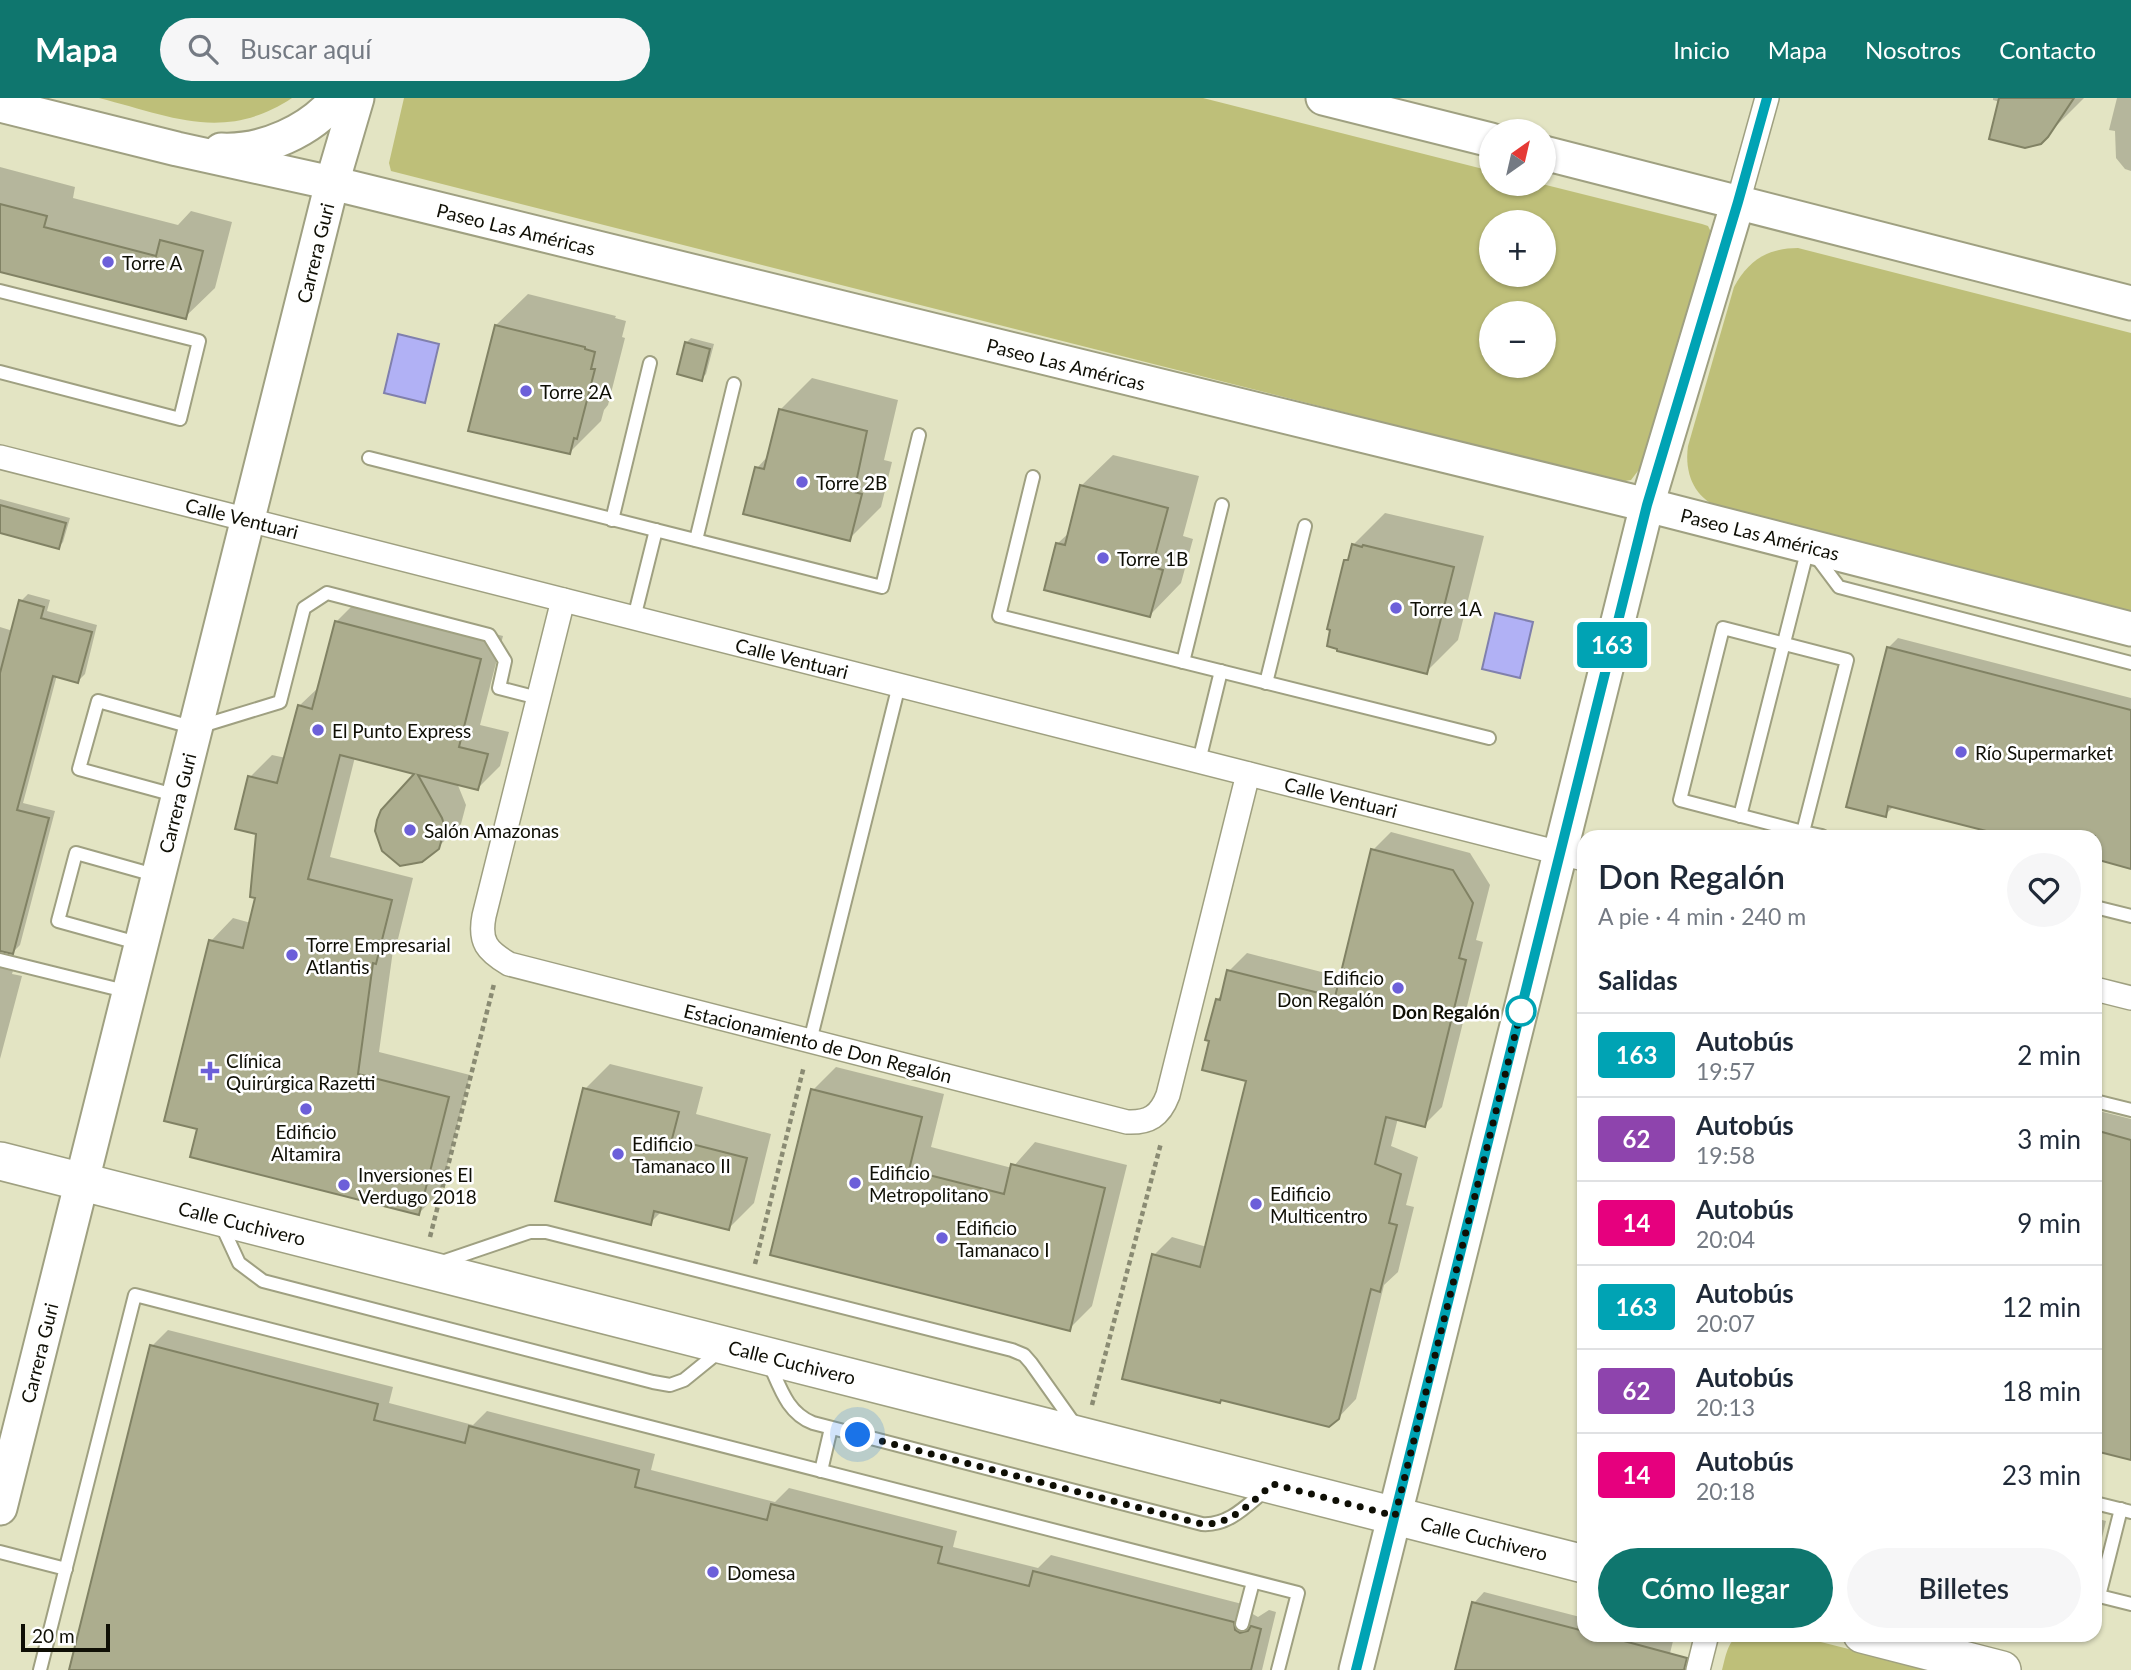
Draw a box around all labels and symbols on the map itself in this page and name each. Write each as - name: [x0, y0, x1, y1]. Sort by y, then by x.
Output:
- north arrow: [1479, 119, 1556, 196]
- street label: Paseo Las Américas: [434, 198, 598, 260]
- street label: Carrera Guri: [291, 201, 339, 305]
- place label: Torre A: [122, 251, 182, 274]
- marker: Torre A: [100, 254, 116, 270]
- street label: Paseo Las Américas: [984, 333, 1148, 395]
- place label: Torre 2A: [540, 380, 612, 403]
- marker: Torre 2A: [518, 383, 534, 399]
- place label: Torre 2B: [816, 471, 887, 494]
- marker: Torre 2B: [794, 474, 810, 490]
- street label: Calle Ventuari: [183, 493, 301, 543]
- street label: Paseo Las Américas: [1678, 503, 1842, 565]
- place label: Torre 1B: [1117, 547, 1188, 570]
- marker: Torre 1B: [1095, 550, 1111, 566]
- place label: Torre 1A: [1410, 597, 1482, 620]
- marker: Torre 1A: [1388, 600, 1404, 616]
- line badge: 163: [1572, 622, 1652, 668]
- street label: Calle Ventuari: [733, 633, 851, 683]
- place label: El Punto Express: [332, 719, 471, 742]
- marker: El Punto Express: [310, 722, 326, 738]
- place label: Río Supermarket: [1975, 741, 2113, 764]
- marker: Río Supermarket: [1953, 744, 1969, 760]
- street label: Carrera Guri: [153, 751, 201, 855]
- street label: Calle Ventuari: [1282, 772, 1400, 822]
- place label: Salón Amazonas: [424, 819, 559, 842]
- marker: Salón Amazonas: [402, 822, 418, 838]
- place label: Torre Empresarial Atlantis: [306, 933, 451, 978]
- marker: Torre Empresarial Atlantis: [284, 947, 300, 963]
- place label: Edificio Don Regalón: [1277, 966, 1384, 1011]
- marker: Edificio Don Regalón: [1390, 980, 1406, 996]
- marker: Don Regalón: [1506, 996, 1536, 1026]
- street label: Estacionamiento de Don Regalón: [682, 999, 954, 1087]
- place label: Don Regalón: [1392, 1000, 1500, 1023]
- place label: Clínica Quirúrgica Razetti: [226, 1049, 376, 1094]
- marker: Clínica Quirúrgica Razetti: [200, 1061, 220, 1081]
- marker: Edificio Altamira: [298, 1101, 314, 1117]
- place label: Edificio Altamira: [271, 1120, 341, 1165]
- place label: Edificio Tamanaco II: [632, 1132, 731, 1177]
- marker: Edificio Tamanaco II: [610, 1146, 626, 1162]
- place label: Edificio Metropolitano: [869, 1161, 989, 1206]
- place label: Inversiones El Verdugo 2018: [358, 1163, 477, 1208]
- marker: Edificio Metropolitano: [847, 1175, 863, 1191]
- marker: Inversiones El Verdugo 2018: [336, 1177, 352, 1193]
- place label: Edificio Multicentro: [1270, 1182, 1368, 1227]
- street label: Calle Cuchivero: [176, 1196, 308, 1250]
- marker: Edificio Multicentro: [1248, 1196, 1264, 1212]
- place label: Edificio Tamanaco I: [956, 1216, 1049, 1261]
- marker: Edificio Tamanaco I: [934, 1230, 950, 1246]
- street label: Carrera Guri: [15, 1301, 63, 1405]
- street label: Calle Cuchivero: [726, 1335, 858, 1389]
- your location: [840, 1417, 875, 1452]
- street label: Calle Cuchivero: [1418, 1511, 1550, 1565]
- place label: Domesa: [727, 1561, 795, 1584]
- marker: Domesa: [705, 1564, 721, 1580]
- scale bar: [21, 1621, 110, 1653]

